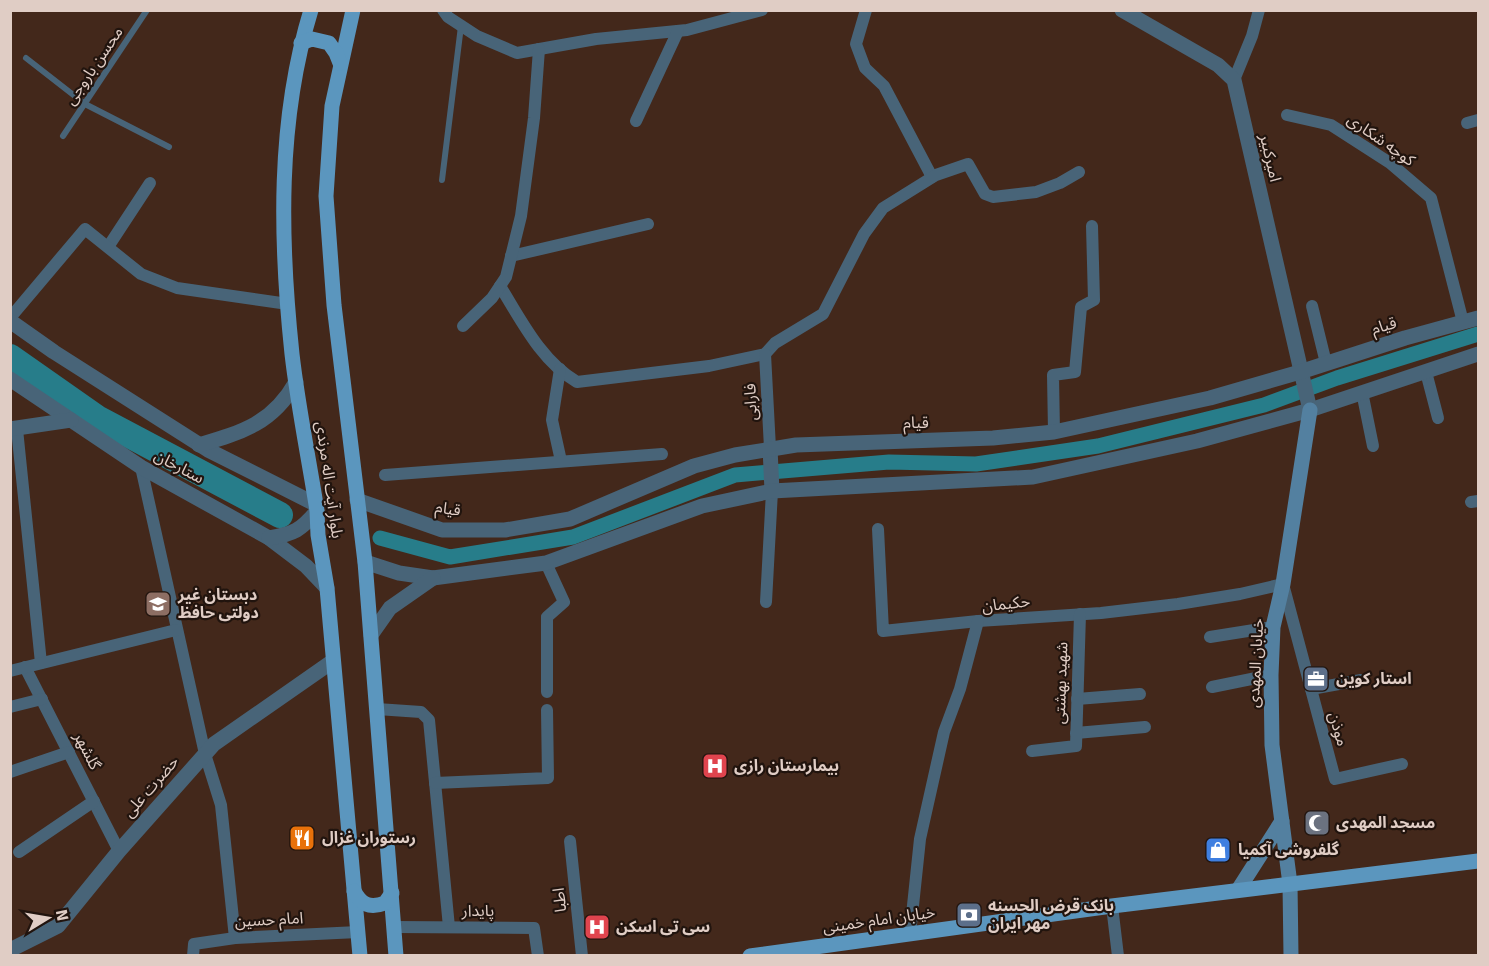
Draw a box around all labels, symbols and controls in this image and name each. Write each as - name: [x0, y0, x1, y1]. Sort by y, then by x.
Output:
- street label: محسن باروجی: [60, 23, 128, 109]
- street label: کوچه شکاری: [1343, 109, 1419, 171]
- street label: امیرکبیر: [1255, 131, 1285, 184]
- street label: قیام: [1369, 313, 1400, 341]
- street label: فارابی: [740, 383, 762, 421]
- street label: قیام: [903, 413, 929, 435]
- street label: بلوار آیت اله مرندی: [311, 420, 347, 540]
- street label: ستارخان: [151, 446, 207, 488]
- street label: قیام: [434, 497, 462, 523]
- place label: دبستان غیر دولتی حافظ: [177, 585, 259, 623]
- school or university icon: دبستان غیر دولتی حافظ: [143, 589, 173, 619]
- street label: حکیمان: [981, 591, 1031, 617]
- street label: خیابان المهدی: [1244, 618, 1268, 708]
- street label: شهید بهشتی: [1050, 641, 1072, 725]
- office icon: استار کوین: [1301, 664, 1331, 694]
- place label: استار کوین: [1336, 669, 1412, 689]
- street label: موذن: [1324, 710, 1352, 748]
- street label: گلشهر: [69, 728, 105, 773]
- hospital icon: بیمارستان رازی: [700, 751, 730, 781]
- street label: حضرت علی: [119, 752, 183, 822]
- place label: بیمارستان رازی: [734, 756, 839, 776]
- mosque icon: مسجد المهدی: [1302, 808, 1332, 838]
- place label: مسجد المهدی: [1336, 813, 1435, 833]
- restaurant icon: رستوران غزال: [287, 823, 317, 853]
- place label: رستوران غزال: [322, 828, 416, 848]
- shop icon: گلفروشی آکمیا: [1203, 835, 1233, 865]
- place label: گلفروشی آکمیا: [1238, 840, 1340, 860]
- street label: اطبا: [549, 887, 571, 913]
- north arrow: [18, 888, 78, 948]
- place label: بانک قرض الحسنه مهر ایران: [988, 896, 1114, 934]
- bank icon: بانک قرض الحسنه مهر ایران: [954, 900, 984, 930]
- street label: پایدار: [461, 901, 494, 921]
- street label: خیابان امام خمینی: [821, 902, 937, 940]
- text: N: [51, 908, 73, 923]
- street label: امام حسین: [234, 908, 304, 934]
- hospital icon: سی تی اسکن: [582, 912, 612, 942]
- place label: سی تی اسکن: [616, 917, 710, 937]

